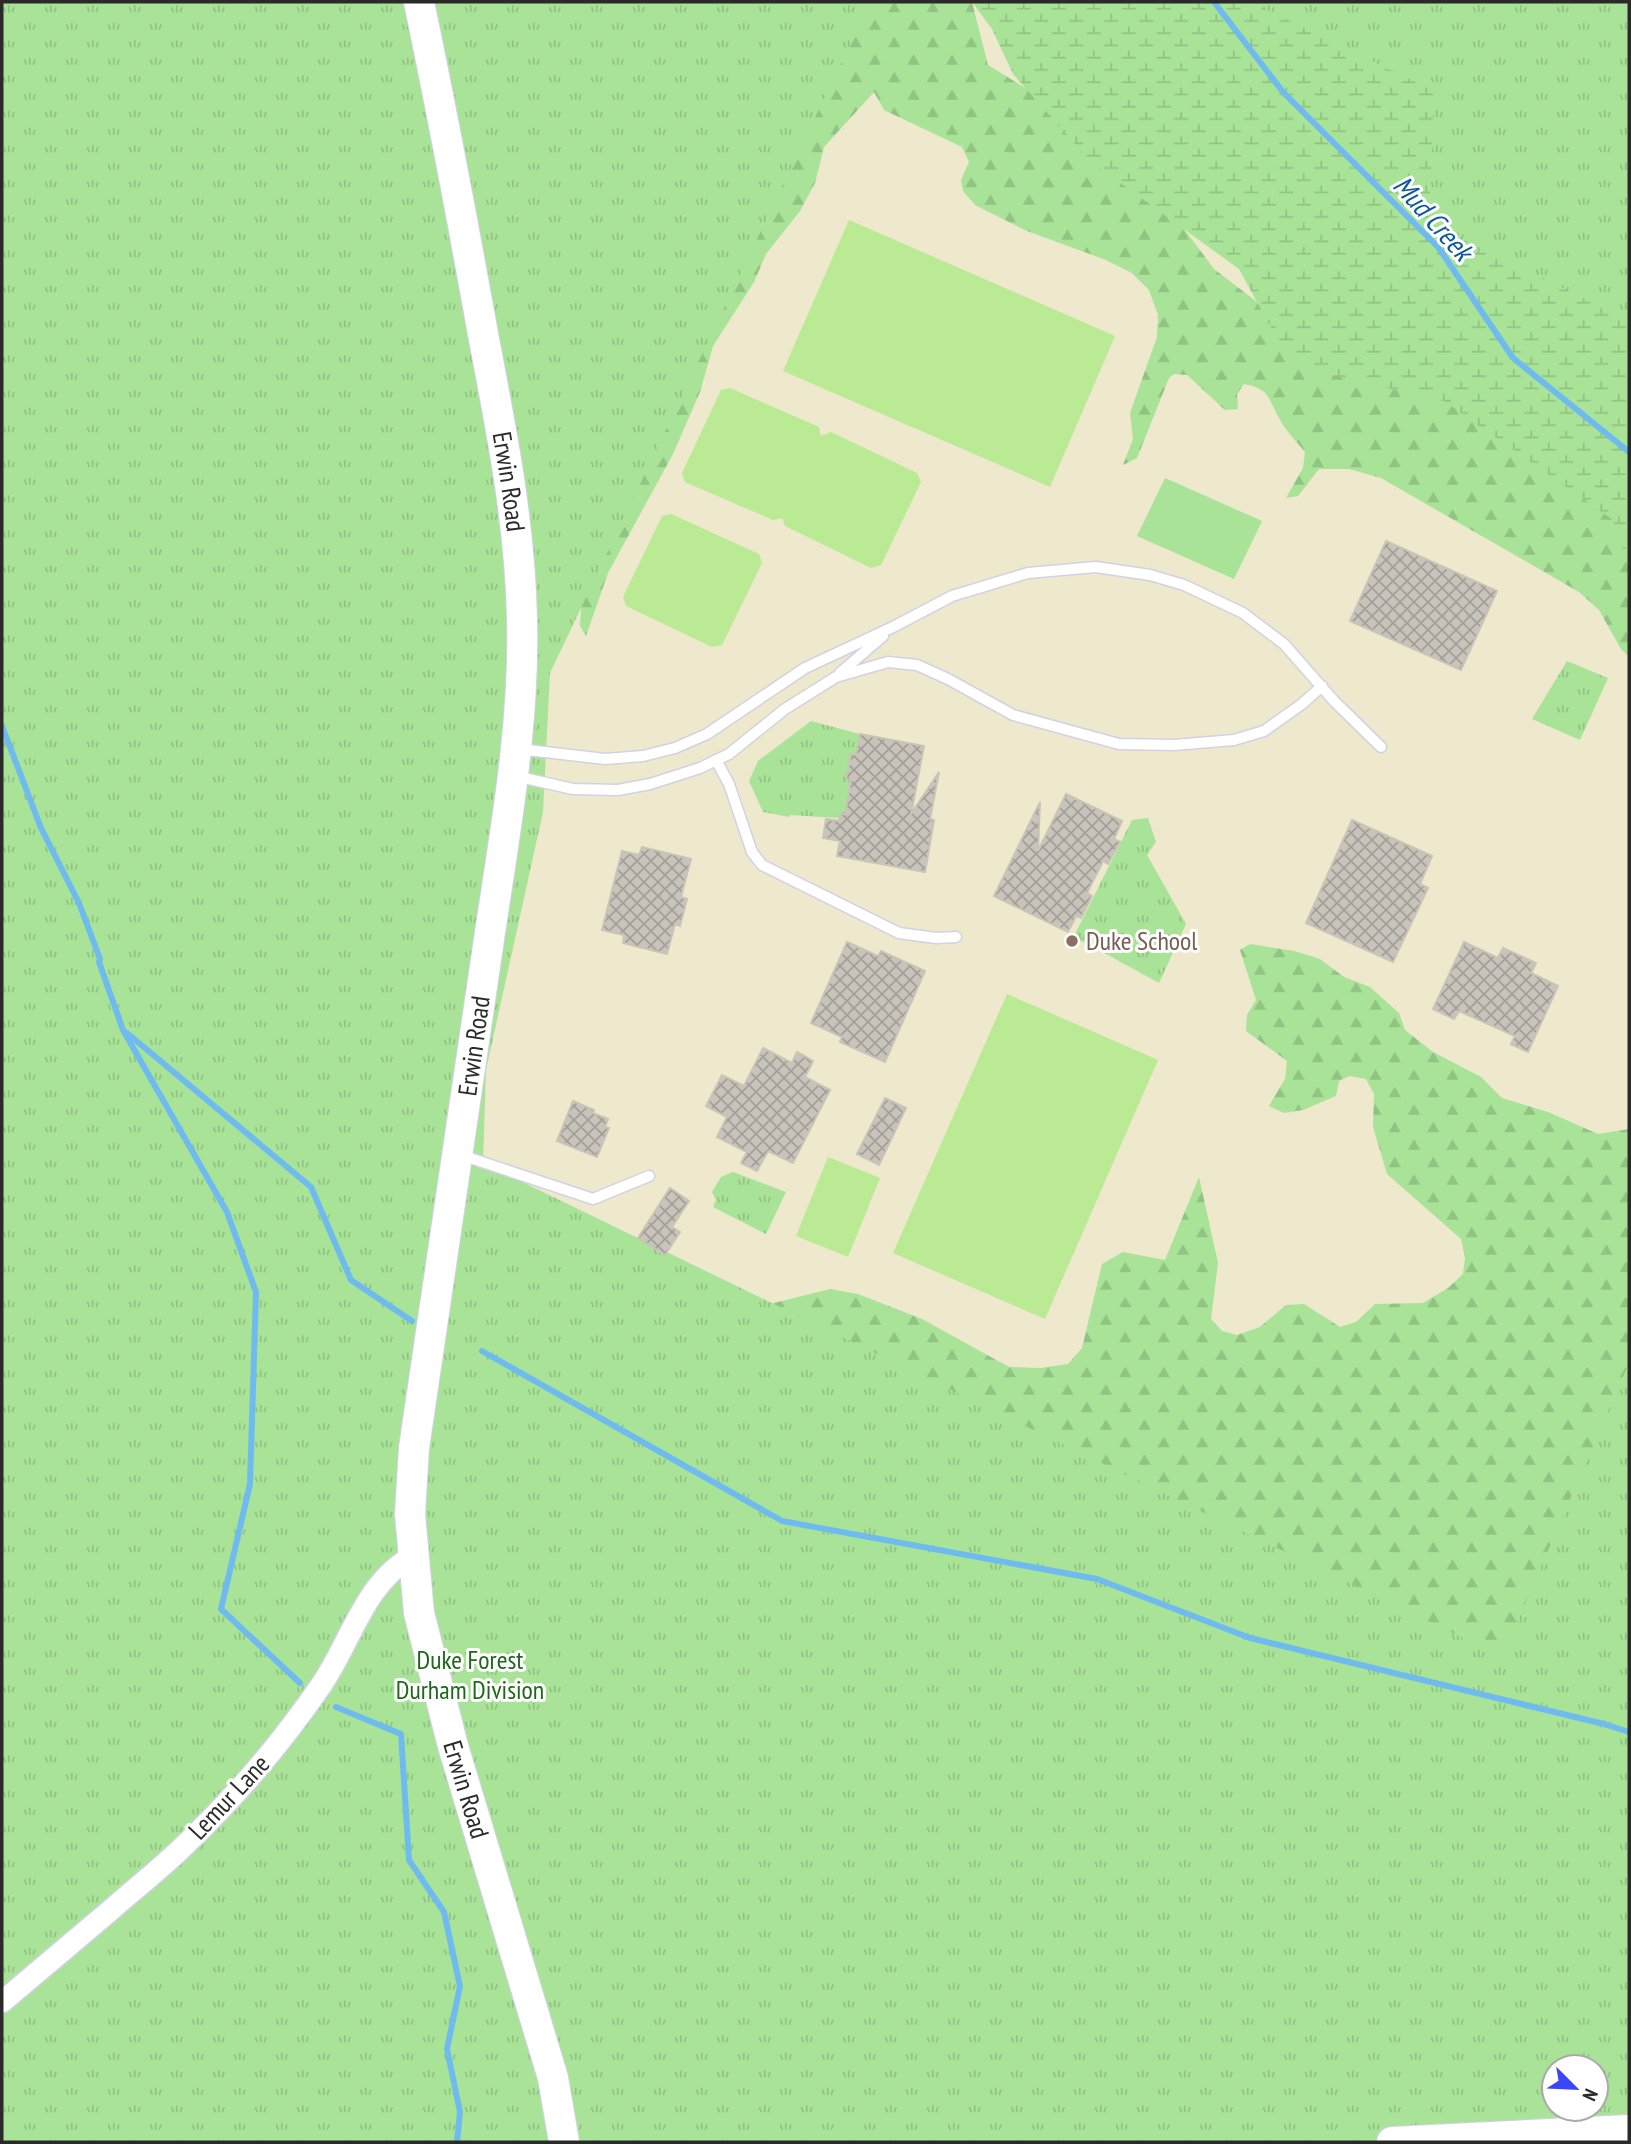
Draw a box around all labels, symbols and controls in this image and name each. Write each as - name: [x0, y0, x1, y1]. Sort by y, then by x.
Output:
- water label: Mud Creek: [1386, 167, 1483, 270]
- street label: Erwin Road: [486, 429, 533, 533]
- place label: Duke School: [1086, 924, 1197, 957]
- marker: Duke School: [1064, 933, 1080, 949]
- street label: Erwin Road: [450, 994, 497, 1098]
- park label: Duke Forest Durham Division: [396, 1643, 544, 1706]
- street label: Erwin Road: [436, 1736, 497, 1842]
- street label: Lemur Lane: [181, 1747, 276, 1846]
- north arrow: [1540, 2053, 1610, 2123]
- text: N: [1577, 2085, 1604, 2104]

